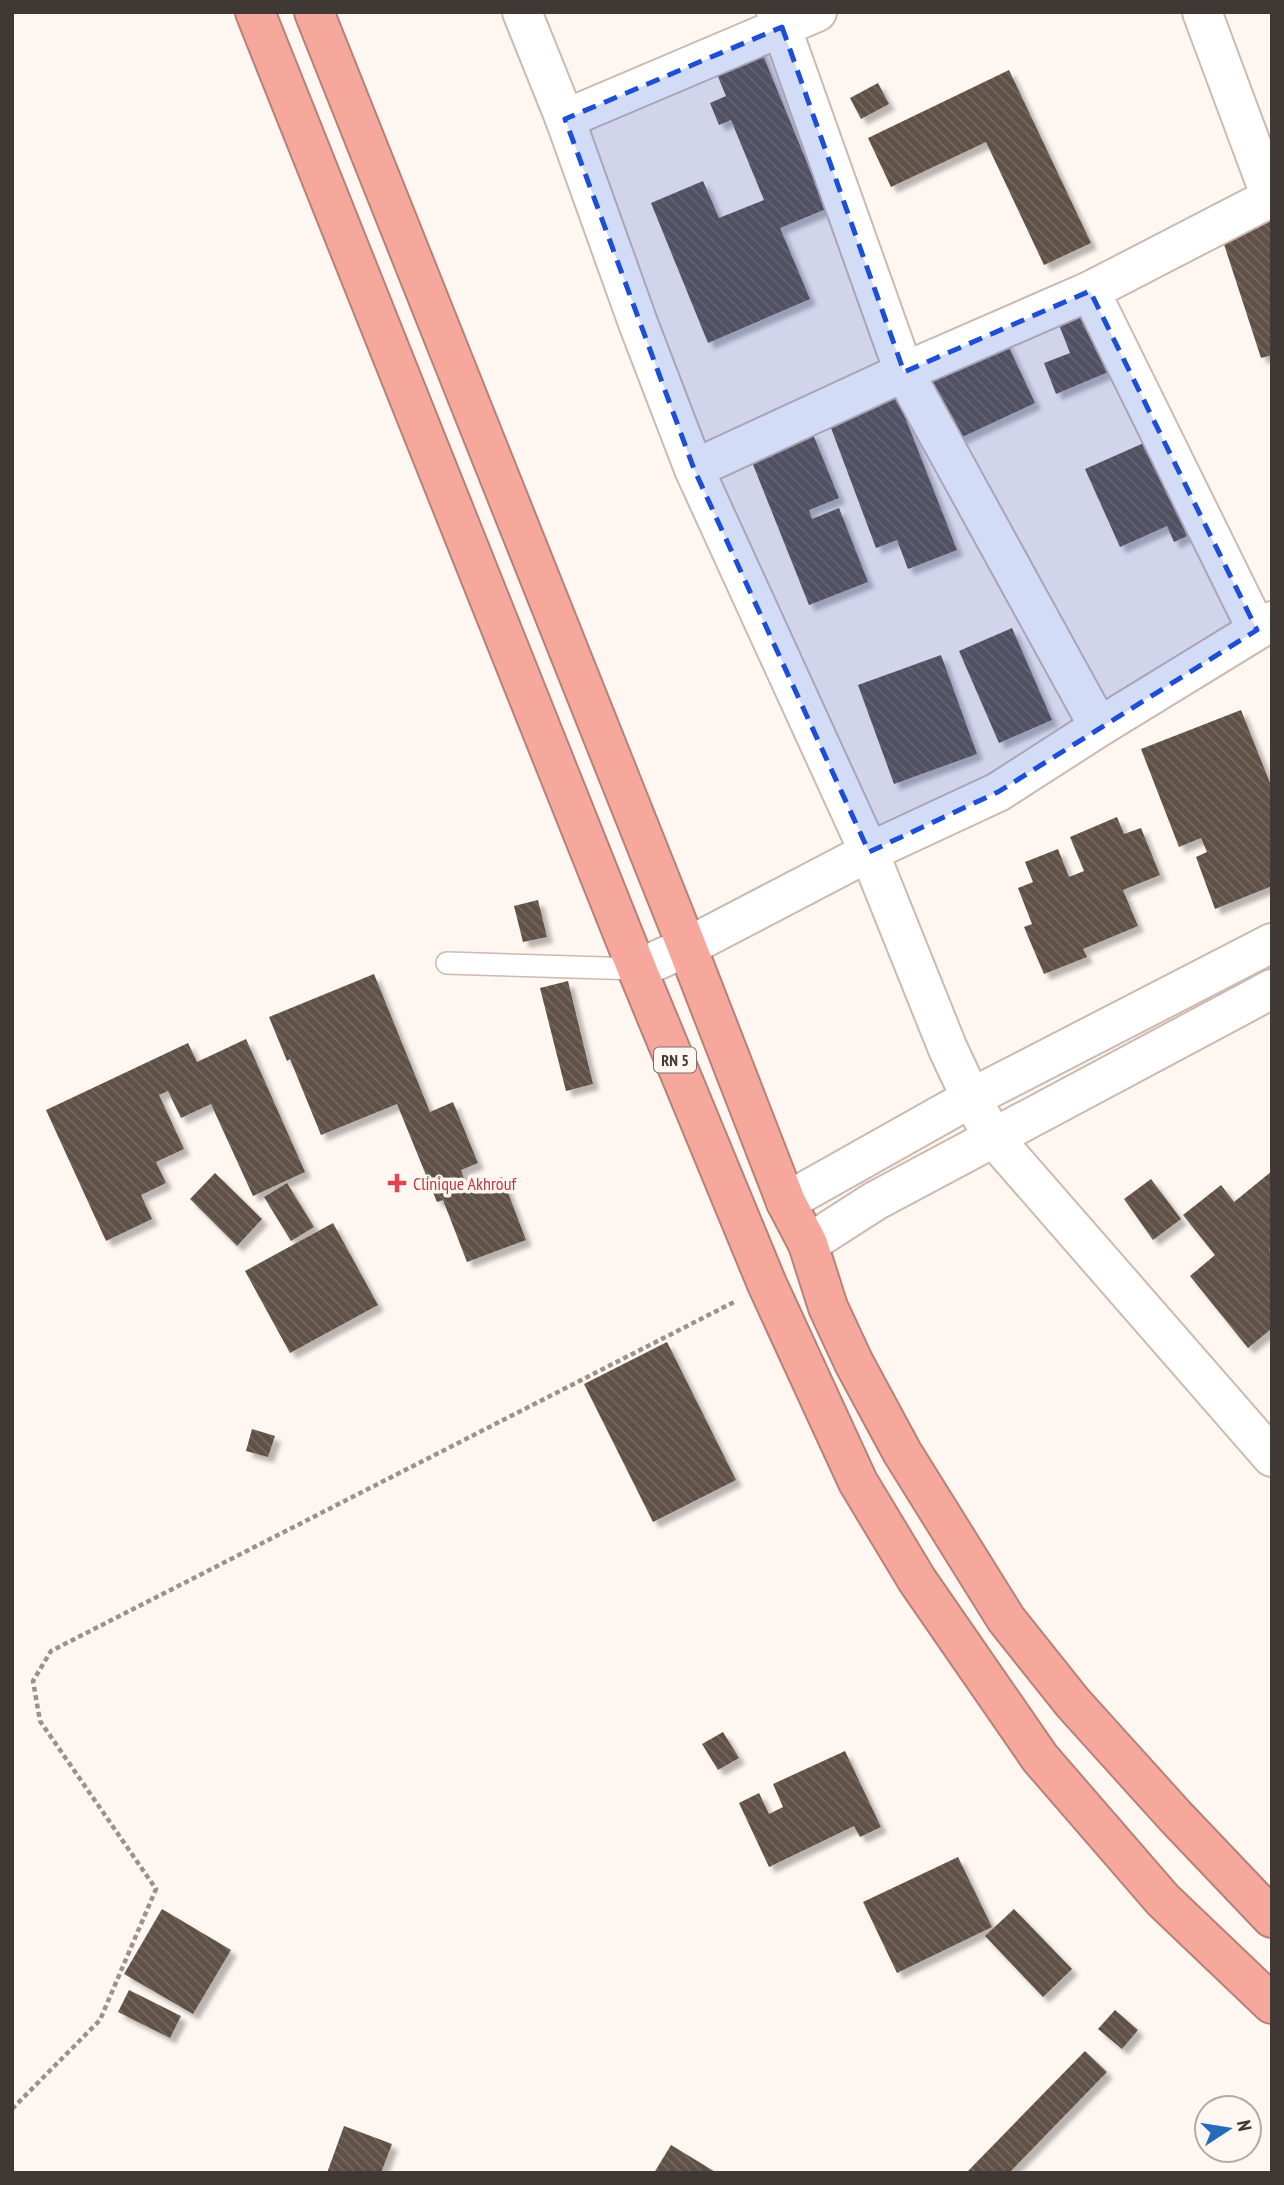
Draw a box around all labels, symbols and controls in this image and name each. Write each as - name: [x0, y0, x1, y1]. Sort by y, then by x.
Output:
- road number: RN 5: [654, 1048, 696, 1072]
- place label: Clinique Akhrouf: [413, 1172, 517, 1195]
- marker: Clinique Akhrouf: [387, 1173, 407, 1193]
- north arrow: [1193, 2094, 1263, 2164]
- text: N: [1232, 2118, 1257, 2133]

